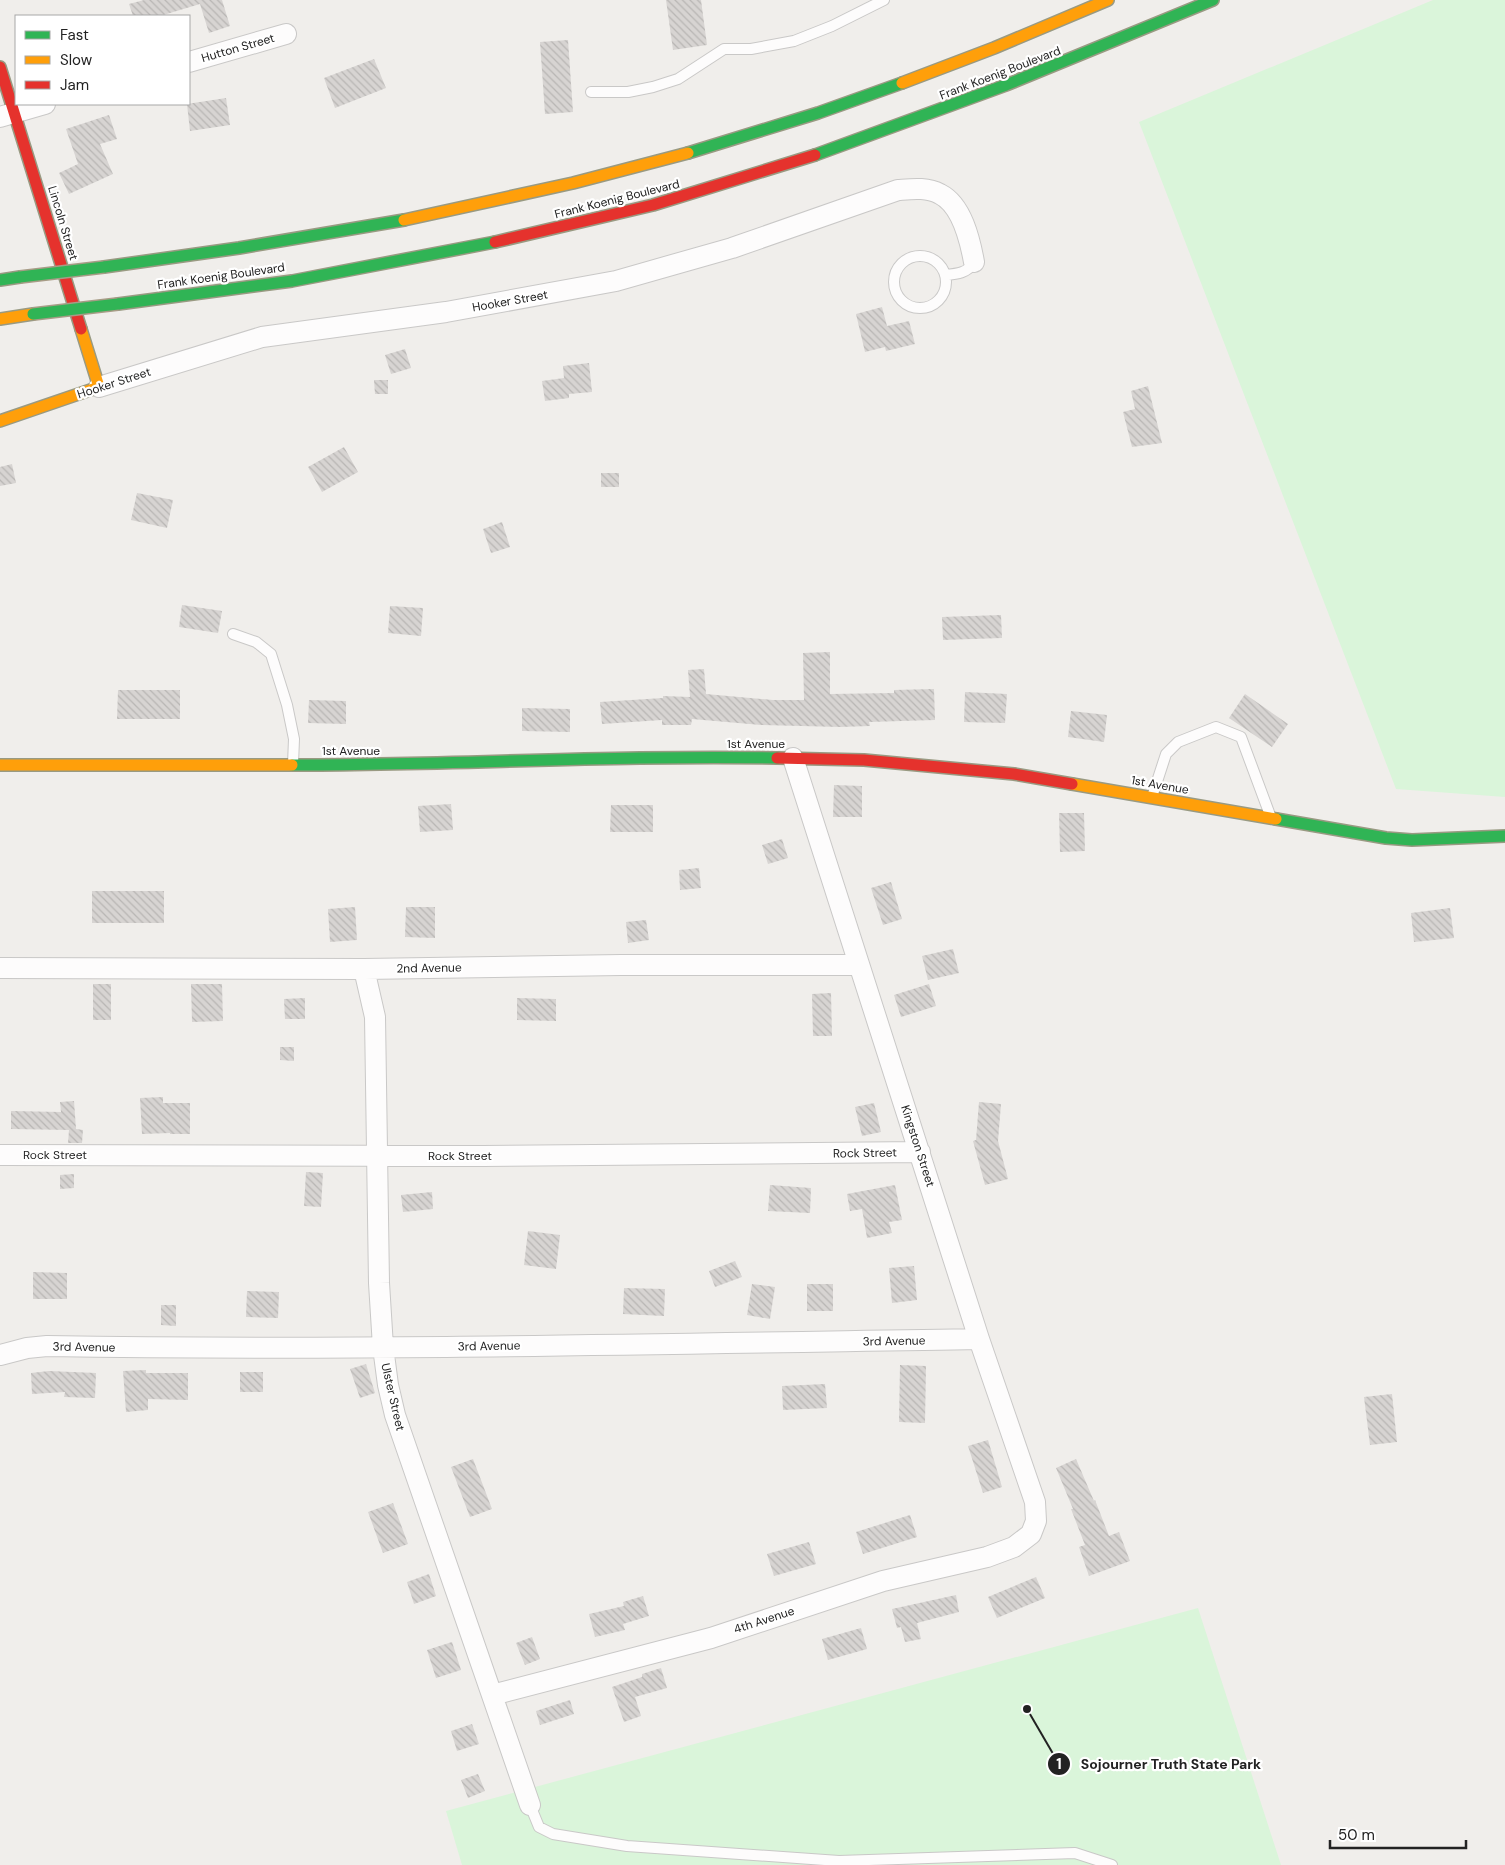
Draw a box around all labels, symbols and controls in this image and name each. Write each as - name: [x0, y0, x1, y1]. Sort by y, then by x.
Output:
- legend: [15, 15, 190, 105]
- text: Fast: [60, 25, 89, 45]
- street label: Hutton Street: [200, 30, 277, 66]
- street label: Frank Koenig Boulevard: [937, 43, 1063, 103]
- text: Slow: [60, 50, 93, 70]
- text: Jam: [60, 75, 89, 95]
- street label: Frank Koenig Boulevard: [553, 176, 681, 222]
- street label: Lincoln Street: [44, 184, 82, 262]
- street label: Frank Koenig Boulevard: [156, 259, 286, 293]
- street label: Hooker Street: [471, 286, 549, 316]
- street label: Hooker Street: [75, 363, 153, 402]
- street label: 1st Avenue: [727, 736, 785, 752]
- street label: 1st Avenue: [322, 743, 380, 759]
- street label: 1st Avenue: [1130, 772, 1190, 798]
- street label: 2nd Avenue: [396, 959, 462, 977]
- street label: Kingston Street: [897, 1103, 939, 1189]
- street label: Rock Street: [833, 1144, 897, 1162]
- street label: Rock Street: [23, 1147, 87, 1163]
- street label: Rock Street: [428, 1148, 492, 1164]
- street label: 3rd Avenue: [862, 1332, 926, 1350]
- street label: 3rd Avenue: [457, 1337, 521, 1355]
- street label: 3rd Avenue: [52, 1338, 116, 1356]
- street label: Ulster Street: [377, 1361, 409, 1433]
- street label: 4th Avenue: [732, 1603, 797, 1637]
- callout: Sojourner Truth State Park: [1046, 1749, 1271, 1778]
- text: 1: [1056, 1754, 1062, 1774]
- text: Sojourner Truth State Park: [1081, 1755, 1261, 1773]
- scale bar: [1330, 1818, 1466, 1850]
- text: 50 m: [1338, 1825, 1375, 1845]

